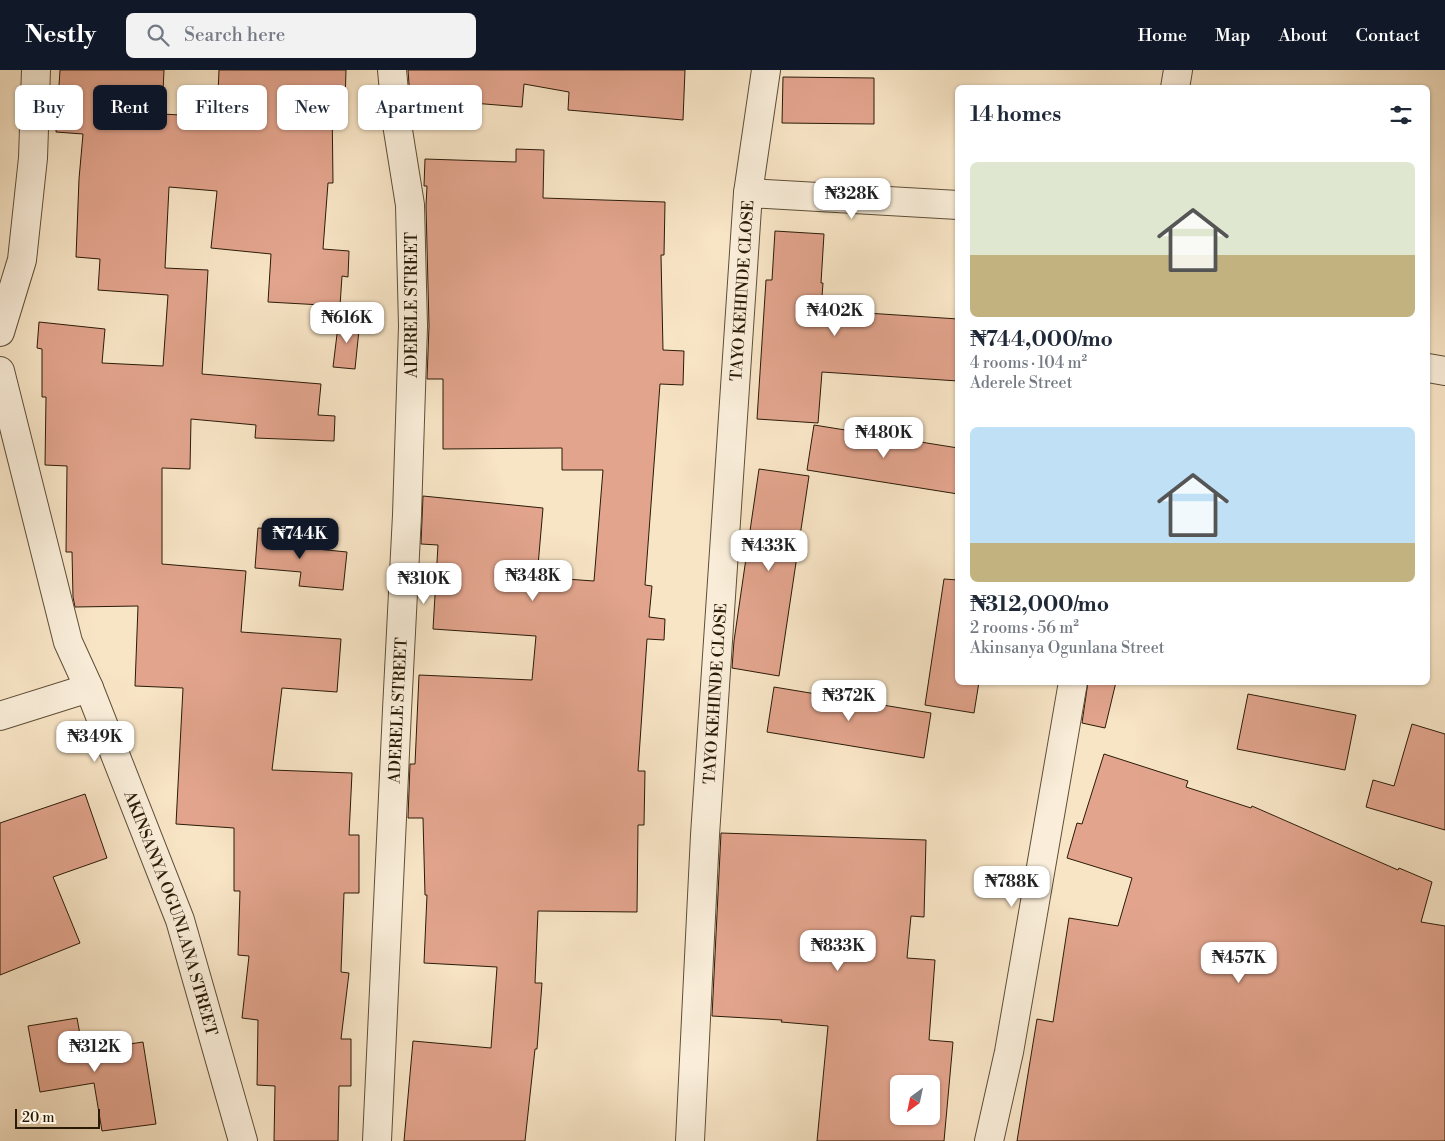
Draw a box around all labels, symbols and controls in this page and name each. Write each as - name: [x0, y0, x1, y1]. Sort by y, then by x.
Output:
- search box: [126, 13, 476, 58]
- text: Nestly: [25, 20, 96, 50]
- icon: search: [144, 21, 172, 49]
- text: Search here: [184, 23, 285, 47]
- text: Home: [1138, 24, 1187, 47]
- text: Map: [1215, 24, 1251, 47]
- text: About: [1279, 24, 1328, 47]
- text: Contact: [1356, 24, 1420, 47]
- chip: Buy: [15, 85, 83, 130]
- chip: Rent: [93, 85, 167, 130]
- chip: Filters: [177, 85, 267, 130]
- chip: New: [277, 85, 348, 130]
- chip: Apartment: [358, 85, 482, 130]
- icon: filters: [1387, 101, 1415, 129]
- text: 14 homes: [970, 102, 1061, 128]
- pin: ₦328K: [817, 178, 887, 220]
- text: ₦328K: [825, 184, 879, 204]
- icon: home: [1148, 195, 1238, 285]
- street label: TAYO KEHINDE CLOSE: [726, 199, 759, 382]
- street label: ADERELE STREET: [402, 232, 422, 379]
- pin: ₦402K: [800, 294, 870, 337]
- text: ₦402K: [806, 301, 864, 321]
- pin: ₦616K: [312, 302, 382, 344]
- text: ₦616K: [321, 308, 373, 328]
- text: ₦744,000/mo: [970, 327, 1113, 353]
- text: 4 rooms · 104 m²: [970, 353, 1087, 373]
- text: Aderele Street: [970, 373, 1072, 393]
- pin: ₦480K: [849, 416, 919, 459]
- text: ₦480K: [855, 423, 913, 443]
- icon: home: [1148, 460, 1238, 550]
- pin: ₦744K: [265, 518, 335, 560]
- text: ₦744K: [273, 524, 327, 544]
- pin: ₦433K: [734, 530, 804, 572]
- text: ₦433K: [742, 536, 796, 556]
- pin: ₦348K: [498, 560, 568, 602]
- pin: ₦310K: [389, 562, 459, 605]
- text: ₦348K: [505, 566, 561, 586]
- text: ₦310K: [398, 569, 450, 589]
- text: ₦312,000/mo: [970, 592, 1109, 618]
- street label: TAYO KEHINDE CLOSE: [699, 603, 732, 785]
- text: 2 rooms · 56 m²: [970, 618, 1079, 638]
- street label: ADERELE STREET: [385, 637, 412, 785]
- text: Akinsanya Ogunlana Street: [970, 638, 1164, 658]
- pin: ₦372K: [814, 680, 884, 722]
- text: ₦372K: [822, 686, 876, 706]
- pin: ₦349K: [60, 720, 130, 763]
- text: ₦349K: [67, 727, 123, 747]
- street label: AKINSANYA OGUNLANA STREET: [119, 787, 221, 1038]
- pin: ₦788K: [977, 866, 1047, 908]
- text: ₦788K: [985, 872, 1039, 892]
- pin: ₦833K: [803, 930, 873, 972]
- text: ₦833K: [811, 936, 865, 956]
- pin: ₦457K: [1204, 942, 1274, 984]
- text: ₦457K: [1212, 948, 1266, 968]
- pin: ₦312K: [60, 1030, 130, 1073]
- text: ₦312K: [69, 1037, 121, 1057]
- north arrow: [890, 1075, 940, 1125]
- map controls: [890, 1075, 940, 1125]
- scale bar: [15, 1106, 100, 1129]
- text: 20 m: [22, 1109, 54, 1127]

